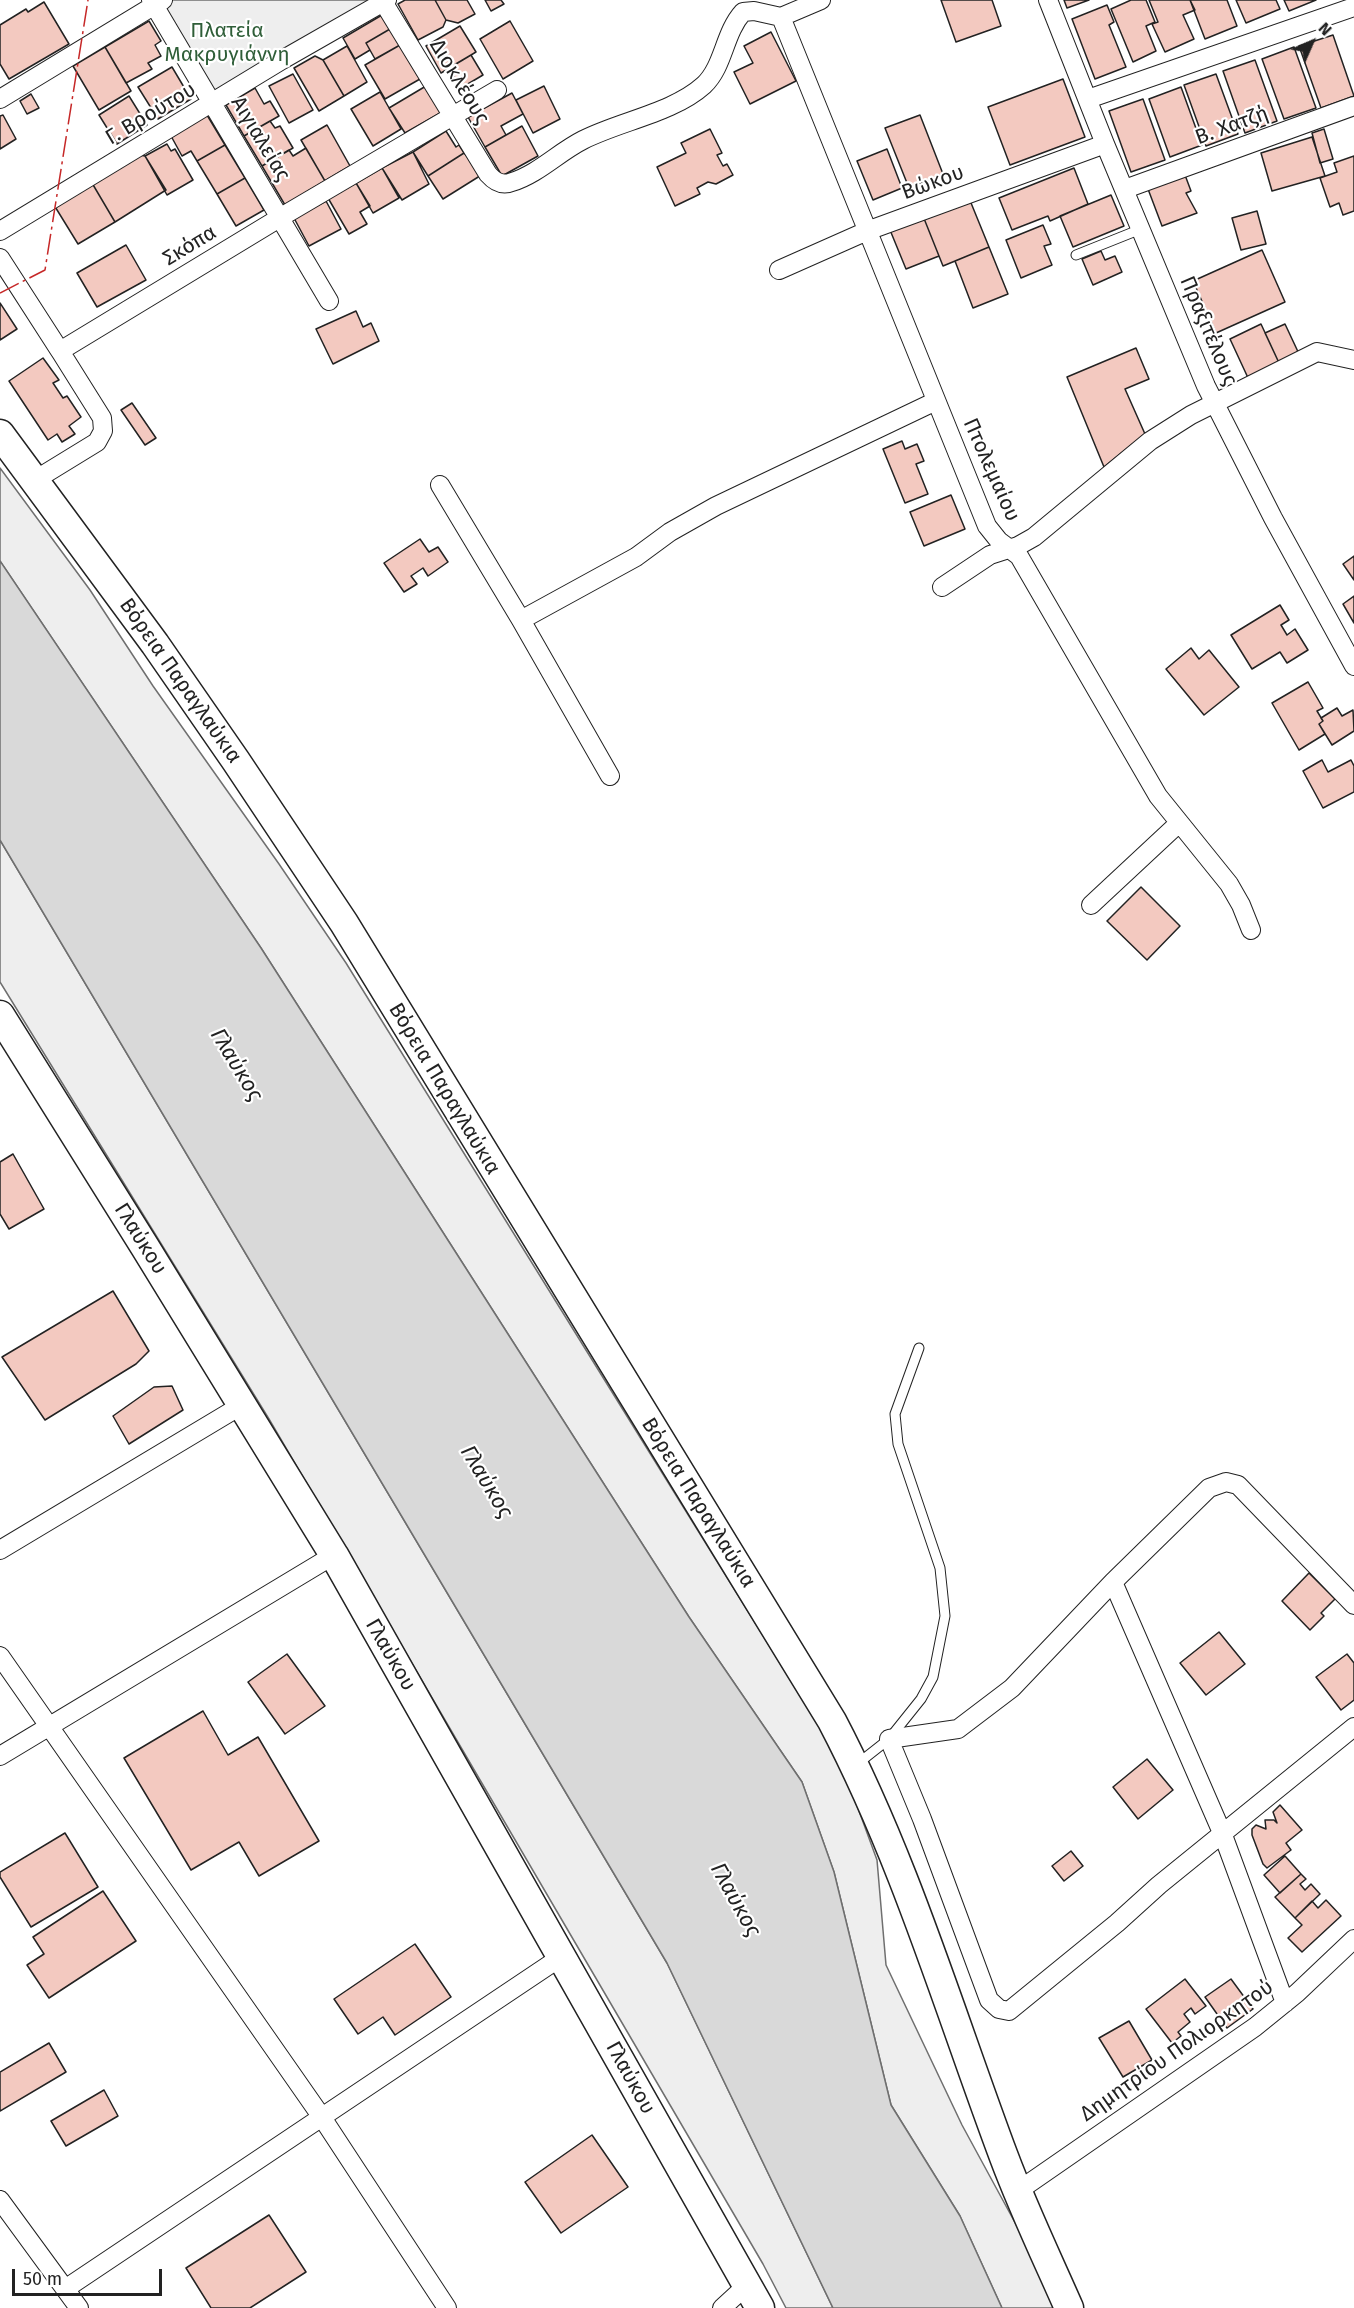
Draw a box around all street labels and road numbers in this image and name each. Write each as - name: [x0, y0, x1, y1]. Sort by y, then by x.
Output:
- street label: Διοκλέους: [424, 35, 494, 129]
- street label: Γ. Βρούτου: [101, 77, 201, 151]
- street label: Αιγιαλείας: [225, 92, 295, 186]
- street label: Β. Χατζή: [1192, 101, 1272, 151]
- street label: Βώκου: [898, 160, 968, 206]
- street label: Σκόπα: [159, 220, 221, 272]
- street label: Πραξιτέλους: [1174, 273, 1242, 389]
- street label: Πτολεμαίου: [957, 414, 1025, 526]
- street label: Βόρεια Παραγλαύκια: [114, 594, 246, 768]
- street label: Βόρεια Παραγλαύκια: [383, 999, 505, 1179]
- street label: Γλαύκου: [108, 1199, 172, 1279]
- street label: Βόρεια Παραγλαύκια: [635, 1413, 761, 1593]
- street label: Γλαύκου: [359, 1614, 421, 1696]
- street label: Δημητρίου Πολιορκητού: [1076, 1975, 1278, 2127]
- street label: Γλαύκου: [600, 2037, 660, 2119]

